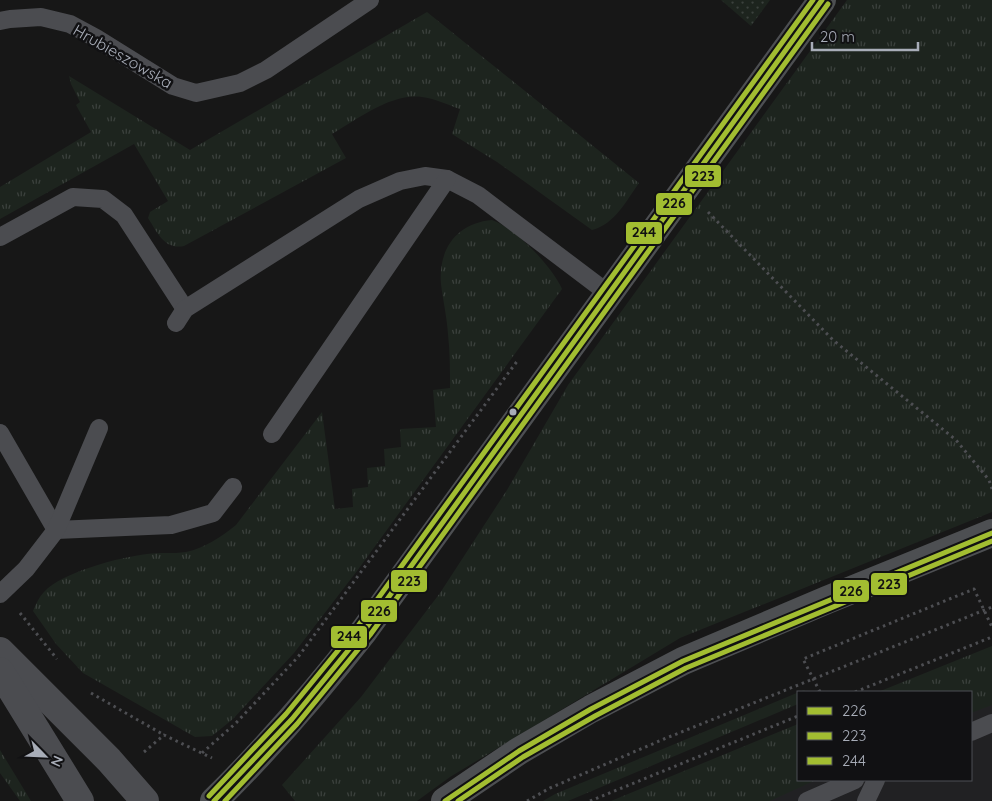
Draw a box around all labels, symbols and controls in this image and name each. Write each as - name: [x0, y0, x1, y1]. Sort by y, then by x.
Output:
- street label: Hrubieszowska: [70, 20, 176, 92]
- scale bar: [812, 20, 918, 52]
- text: 20 m: [820, 27, 855, 46]
- line badge: 223: [684, 164, 722, 188]
- text: 223: [691, 167, 715, 185]
- line badge: 226: [655, 192, 693, 216]
- text: 226: [662, 194, 686, 212]
- line badge: 244: [625, 221, 663, 245]
- text: 244: [632, 223, 656, 241]
- unlabelled marker: [508, 407, 518, 417]
- line badge: 223: [390, 569, 428, 593]
- text: 223: [397, 572, 421, 590]
- line badge: 223: [870, 572, 908, 596]
- text: 223: [877, 575, 901, 593]
- line badge: 226: [832, 579, 870, 603]
- text: 226: [839, 582, 863, 600]
- line badge: 226: [360, 599, 398, 623]
- text: 226: [367, 602, 391, 620]
- line badge: 244: [330, 625, 368, 649]
- text: 244: [337, 627, 361, 645]
- legend: [797, 691, 972, 781]
- text: 226: [842, 701, 867, 720]
- text: 223: [842, 726, 867, 745]
- north arrow: [20, 731, 70, 781]
- text: 244: [842, 751, 866, 770]
- text: N: [47, 753, 67, 770]

